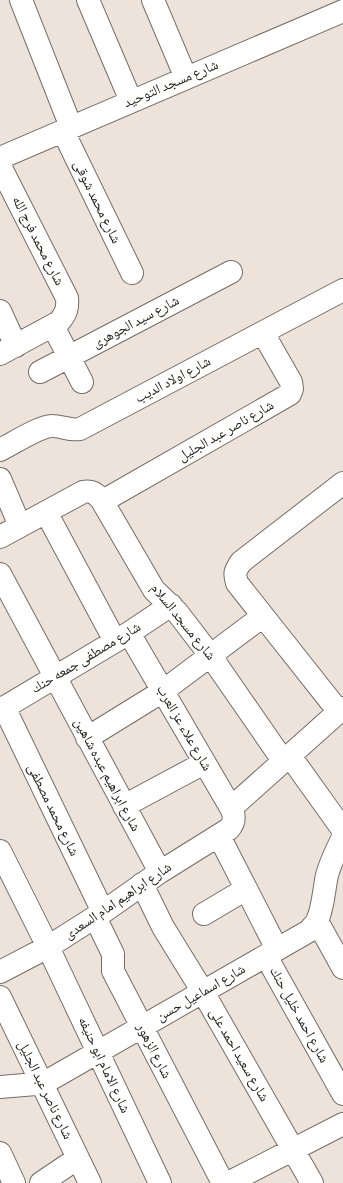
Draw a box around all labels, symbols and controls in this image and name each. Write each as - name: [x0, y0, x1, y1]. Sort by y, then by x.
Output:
- street label: شارع مسجد التوحيد: [122, 58, 221, 112]
- street label: شارع محمد شوقى: [69, 158, 123, 247]
- street label: شارع محمد فرج الله: [8, 194, 67, 289]
- street label: شارع سيد الجوهرى: [90, 293, 182, 352]
- street label: شارع اولاد الديب: [133, 354, 214, 408]
- street label: شارع ناصر عبد الجليل: [176, 398, 277, 466]
- street label: شارع مسجد السلام: [146, 581, 218, 664]
- street label: شارع مصطفى جمعه حنك: [29, 620, 144, 698]
- street label: شارع علاء عز العرب: [152, 683, 214, 774]
- street label: شارع ابراهيم عبده شاهين: [70, 716, 143, 835]
- street label: شارع محمد مصطفى: [23, 762, 81, 859]
- street label: شارع ابراهيم امام السعدى: [62, 860, 175, 944]
- street label: شارع اسماعيل حسن: [154, 962, 249, 1026]
- street label: شارع احمد خليل حنك: [265, 965, 331, 1066]
- street label: شارع سعيد احمد على: [205, 1006, 271, 1105]
- street label: شارع الامام ابو حنيفه: [74, 1015, 132, 1116]
- street label: شارع الزهور: [132, 1020, 174, 1082]
- street label: شارع ناصر عبد الجليل: [13, 1039, 75, 1142]

